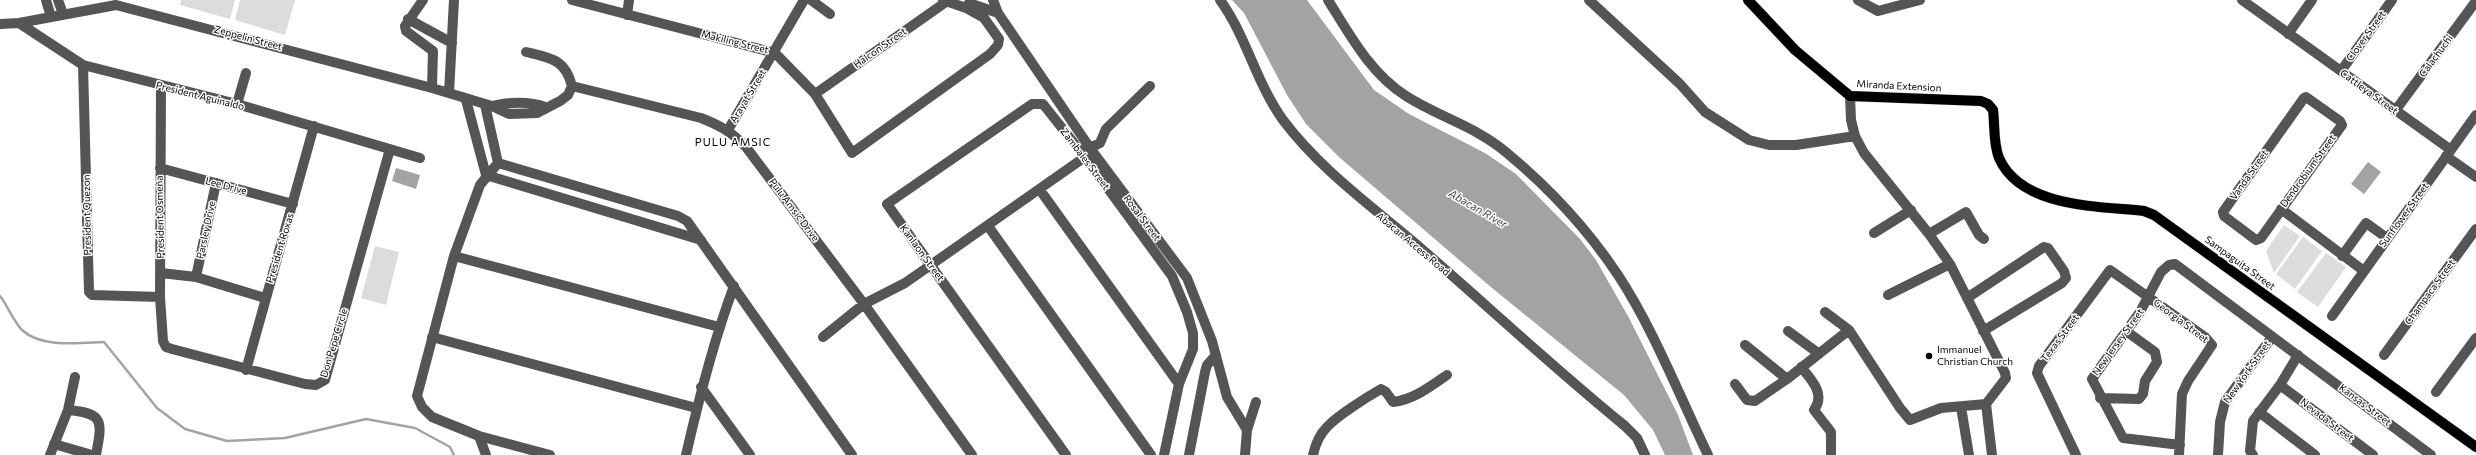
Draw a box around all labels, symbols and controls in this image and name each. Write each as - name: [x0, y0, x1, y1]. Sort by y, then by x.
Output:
- street label: Clover Street: [2344, 8, 2388, 64]
- street label: Zeppelin Street: [213, 23, 283, 53]
- street label: Halcon Street: [851, 25, 909, 71]
- street label: Makiling Street: [700, 28, 770, 56]
- street label: Calachuchi: [2417, 33, 2455, 79]
- street label: Arayat Street: [727, 67, 769, 125]
- street label: Cattleya Street: [2338, 67, 2400, 117]
- street label: Miranda Extension: [1856, 78, 1942, 94]
- street label: President Aguinaldo: [155, 79, 245, 113]
- street label: Zambales Street: [1058, 126, 1112, 192]
- street label: Dendrobium Street: [2278, 132, 2338, 210]
- district label: PULU AMSIC: [695, 135, 771, 149]
- street label: Vanda Street: [2227, 148, 2271, 202]
- street label: President Quezon: [80, 174, 94, 256]
- street label: President Osmeña: [153, 175, 167, 259]
- street label: Lee Drive: [204, 175, 248, 197]
- street label: Pulu Amsic Drive: [766, 176, 822, 244]
- street label: Sunflower Street: [2377, 180, 2431, 250]
- water label: Abacan River: [1446, 187, 1510, 231]
- street label: Rosal Street: [1121, 193, 1163, 243]
- street label: Parsley Drive: [194, 200, 218, 260]
- street label: Abacan Access Road: [1374, 210, 1452, 278]
- street label: President Roxas: [264, 212, 296, 284]
- street label: Kanlaon Street: [897, 222, 947, 284]
- street label: Sampaguita Street: [2202, 233, 2278, 293]
- street label: Champaca Street: [2402, 257, 2458, 327]
- street label: Georgia Street: [2151, 296, 2211, 346]
- street label: New Jersey Street: [2090, 306, 2146, 378]
- street label: Don Pepe Circle: [318, 307, 350, 379]
- street label: Texas Street: [2038, 312, 2082, 364]
- street label: New York Street: [2221, 338, 2273, 406]
- place label: Immanuel Christian Church: [1937, 344, 2013, 368]
- marker: Immanuel Christian Church: [1924, 351, 1934, 361]
- street label: Kansas Street: [2337, 381, 2393, 429]
- street label: Nevada Street: [2298, 396, 2356, 444]

